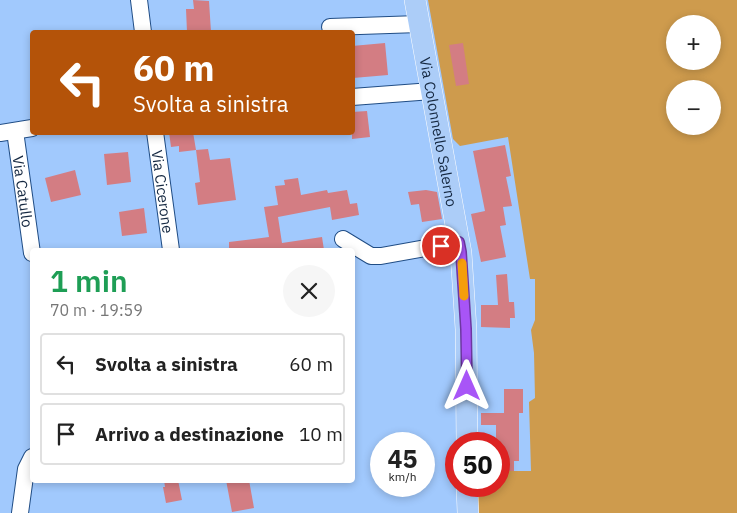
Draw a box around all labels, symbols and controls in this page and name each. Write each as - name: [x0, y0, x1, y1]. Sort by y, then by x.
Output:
- map controls: [666, 15, 721, 135]
- button: +: [666, 15, 721, 70]
- text: 60 m: [133, 45, 215, 91]
- icon: left: [50, 50, 115, 115]
- street label: Via Colonnello Salerno: [416, 56, 462, 208]
- button: −: [666, 80, 721, 135]
- text: Svolta a sinistra: [133, 89, 288, 118]
- street label: Via Cicerone: [148, 149, 178, 234]
- street label: Via Catullo: [9, 154, 38, 228]
- pin: [420, 225, 462, 267]
- icon: arrive: [427, 232, 455, 260]
- text: 1 min: [50, 261, 128, 300]
- button: close: [283, 265, 335, 317]
- text: 70 m · 19:59: [50, 300, 143, 320]
- icon: left: [52, 350, 80, 378]
- text: Svolta a sinistra: [95, 352, 238, 376]
- text: 60 m: [289, 352, 333, 376]
- position arrow: [440, 359, 492, 411]
- icon: arrive: [52, 420, 80, 448]
- text: Arrivo a destinazione: [95, 422, 284, 446]
- text: 10 m: [299, 422, 343, 446]
- speed limit sign: 50: [445, 432, 510, 497]
- text: 45: [387, 442, 418, 475]
- text: km/h: [388, 469, 417, 484]

